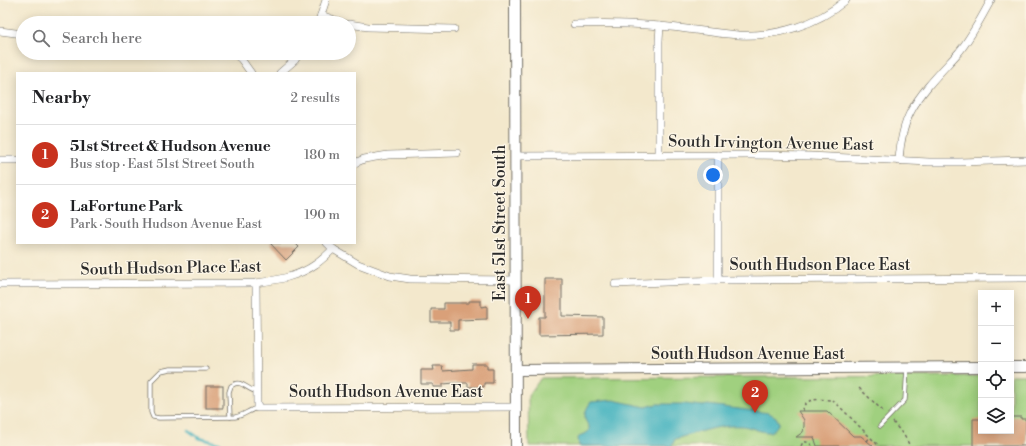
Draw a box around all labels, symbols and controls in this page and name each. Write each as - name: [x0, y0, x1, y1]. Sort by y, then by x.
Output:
- search box: [16, 16, 356, 60]
- icon: search: [30, 27, 52, 49]
- text: Search here: [62, 29, 142, 48]
- text: Nearby: [32, 87, 91, 109]
- text: 2 results: [291, 90, 340, 106]
- street label: South Irvington Avenue East: [668, 131, 874, 155]
- text: 51st Street & Hudson Avenue: [70, 137, 271, 156]
- street label: East 51st Street South: [490, 144, 510, 301]
- text: 1: [42, 147, 48, 163]
- text: 180 m: [304, 147, 340, 163]
- text: Bus stop · East 51st Street South: [70, 156, 255, 172]
- your location: [703, 165, 723, 185]
- text: LaFortune Park: [70, 197, 183, 216]
- text: 2: [41, 207, 49, 223]
- text: 190 m: [304, 207, 340, 223]
- text: Park · South Hudson Avenue East: [70, 216, 262, 232]
- street label: South Hudson Place East: [729, 255, 911, 275]
- street label: South Hudson Place East: [80, 256, 262, 280]
- pin: 1: [515, 286, 541, 319]
- map controls: [978, 290, 1014, 434]
- button: +: [978, 290, 1014, 326]
- button: −: [978, 326, 1014, 362]
- street label: South Hudson Avenue East: [651, 344, 845, 364]
- button: locate: [978, 362, 1014, 398]
- pin: 2: [742, 380, 768, 413]
- street label: South Hudson Avenue East: [289, 382, 483, 402]
- button: layers: [978, 398, 1014, 434]

